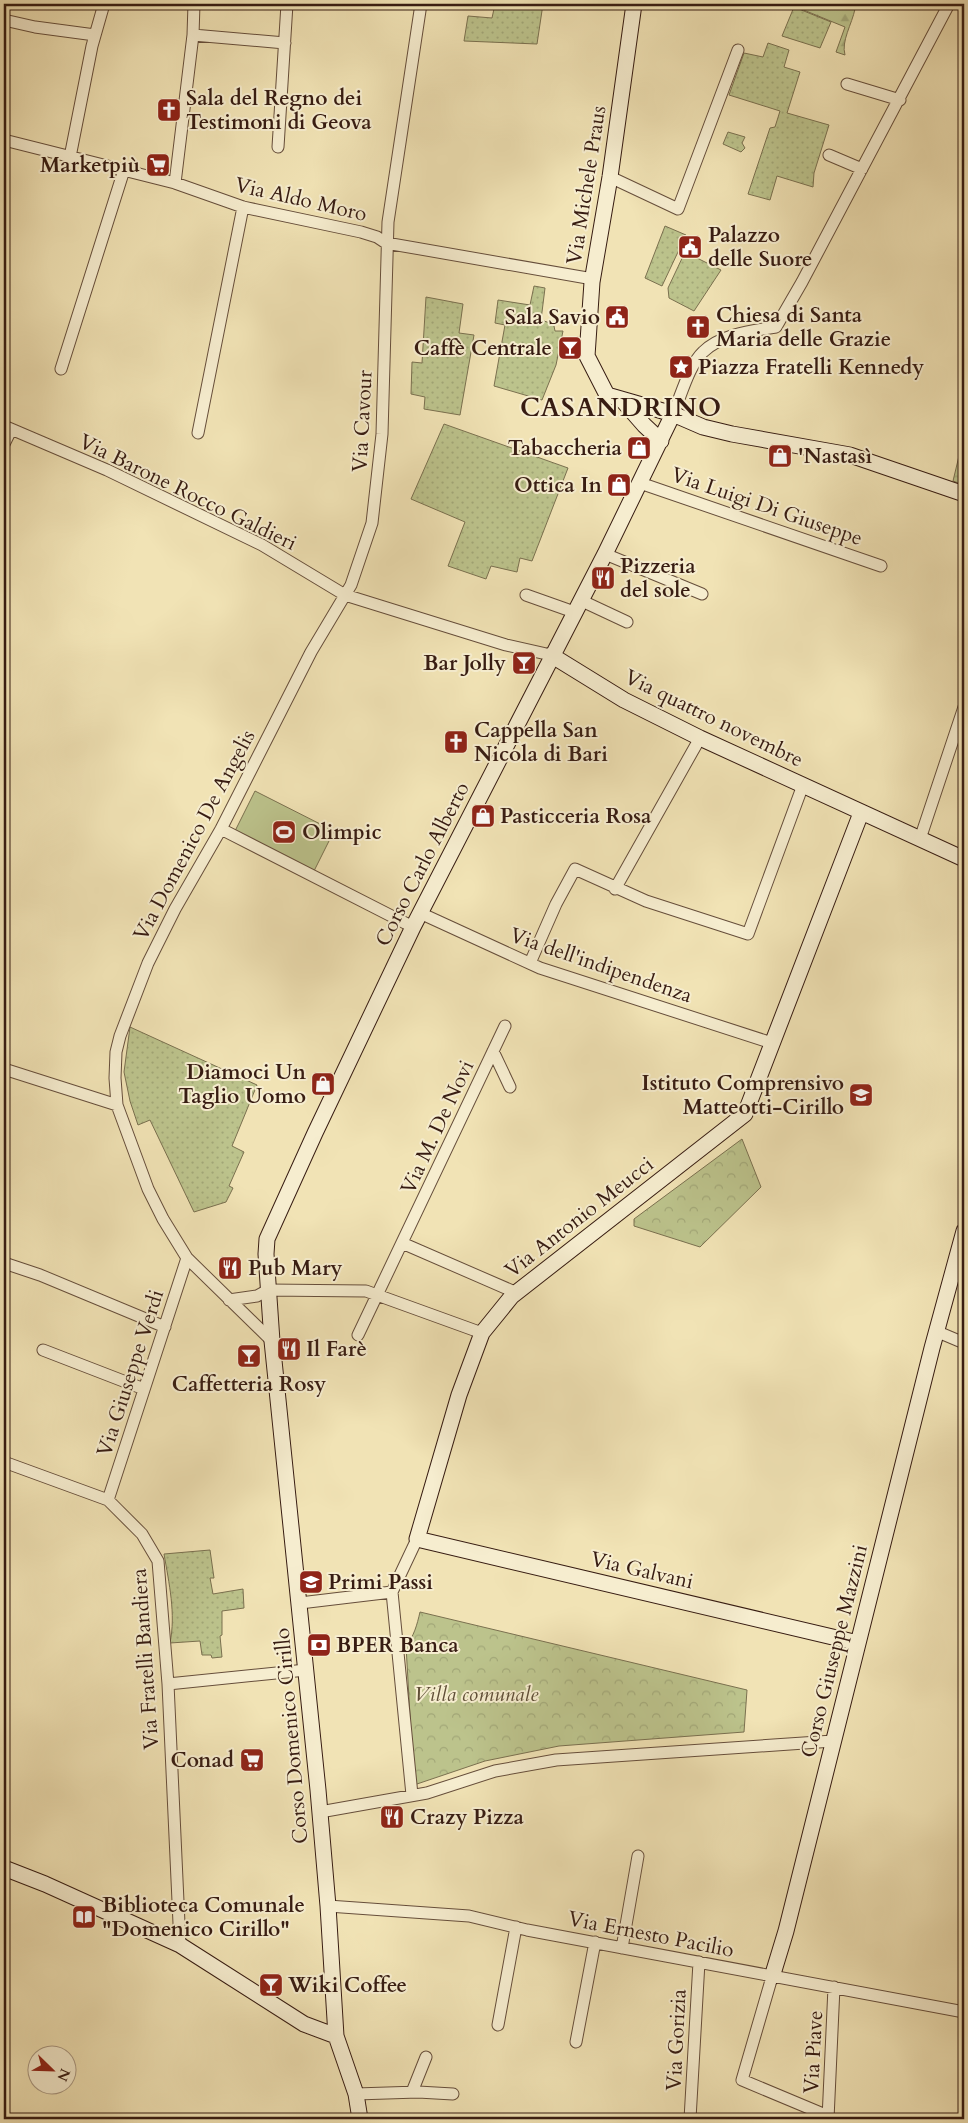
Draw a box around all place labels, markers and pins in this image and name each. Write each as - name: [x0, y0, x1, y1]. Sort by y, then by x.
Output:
- place label: Sala del Regno dei Testimoni di Geova: [186, 84, 372, 137]
- church icon: Sala del Regno dei Testimoni di Geova: [156, 97, 182, 123]
- place label: Marketpiù: [40, 151, 140, 180]
- supermarket icon: Marketpiù: [145, 152, 171, 178]
- place label: Palazzo delle Suore: [708, 221, 812, 274]
- public building icon: Palazzo delle Suore: [677, 234, 703, 260]
- place label: Chiesa di Santa Maria delle Grazie: [716, 301, 891, 354]
- place label: Sala Savio: [505, 303, 600, 332]
- public building icon: Sala Savio: [604, 304, 630, 330]
- church icon: Chiesa di Santa Maria delle Grazie: [685, 314, 711, 340]
- place label: Caffè Centrale: [414, 334, 552, 363]
- bar icon: Caffè Centrale: [557, 335, 583, 361]
- place label: Piazza Fratelli Kennedy: [698, 353, 924, 382]
- place icon: Piazza Fratelli Kennedy: [668, 354, 694, 380]
- place label: Tabaccheria: [508, 434, 623, 463]
- shop icon: Tabaccheria: [626, 435, 652, 461]
- place label: 'Nastasì: [798, 442, 873, 471]
- shop icon: 'Nastasì: [767, 443, 793, 469]
- place label: Ottica In: [514, 471, 602, 500]
- shop icon: Ottica In: [606, 472, 632, 498]
- place label: Pizzeria del sole: [620, 552, 696, 605]
- restaurant icon: Pizzeria del sole: [590, 565, 616, 591]
- place label: Bar Jolly: [423, 649, 506, 678]
- bar icon: Bar Jolly: [511, 650, 537, 676]
- place label: Cappella San Nicola di Bari: [474, 716, 608, 769]
- church icon: Cappella San Nicola di Bari: [443, 729, 469, 755]
- place label: Pasticceria Rosa: [500, 802, 652, 831]
- shop icon: Pasticceria Rosa: [470, 803, 496, 829]
- place label: Olimpic: [302, 818, 382, 847]
- sports icon: Olimpic: [271, 819, 297, 845]
- place label: Diamoci Un Taglio Uomo: [178, 1058, 306, 1111]
- place label: Istituto Comprensivo Matteotti-Cirillo: [642, 1069, 844, 1122]
- shop icon: Diamoci Un Taglio Uomo: [310, 1071, 336, 1097]
- school or university icon: Istituto Comprensivo Matteotti-Cirillo: [848, 1082, 874, 1108]
- place label: Pub Mary: [248, 1254, 343, 1283]
- restaurant icon: Pub Mary: [217, 1255, 243, 1281]
- place label: Il Farè: [306, 1335, 367, 1364]
- restaurant icon: Il Farè: [276, 1336, 302, 1362]
- bar icon: Caffetteria Rosy: [236, 1343, 262, 1369]
- place label: Caffetteria Rosy: [172, 1370, 326, 1399]
- place label: Primi Passi: [328, 1568, 433, 1597]
- school or university icon: Primi Passi: [298, 1569, 324, 1595]
- place label: BPER Banca: [336, 1631, 459, 1660]
- bank icon: BPER Banca: [306, 1632, 332, 1658]
- place label: Conad: [171, 1746, 234, 1775]
- supermarket icon: Conad: [239, 1747, 265, 1773]
- place label: Crazy Pizza: [410, 1803, 525, 1832]
- restaurant icon: Crazy Pizza: [379, 1804, 405, 1830]
- place label: Biblioteca Comunale "Domenico Cirillo": [102, 1891, 305, 1944]
- library icon: Biblioteca Comunale "Domenico Cirillo": [71, 1904, 97, 1930]
- place label: Wiki Coffee: [287, 1971, 407, 2000]
- bar icon: Wiki Coffee: [258, 1972, 284, 1998]

